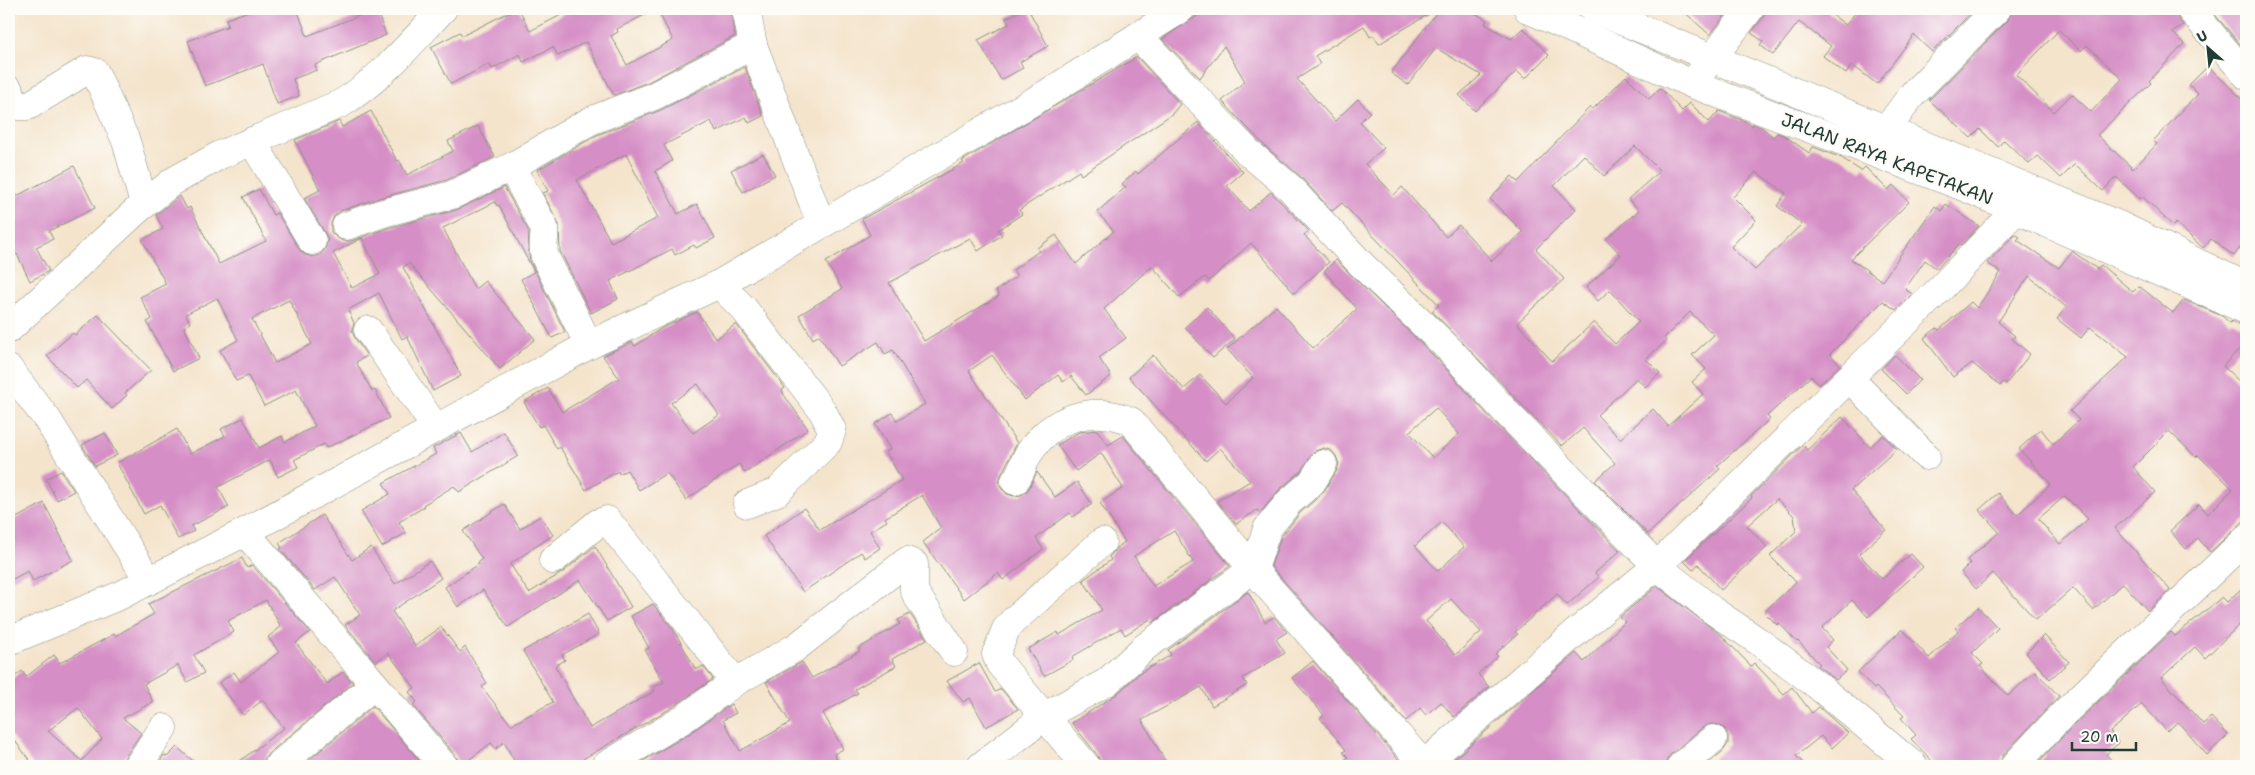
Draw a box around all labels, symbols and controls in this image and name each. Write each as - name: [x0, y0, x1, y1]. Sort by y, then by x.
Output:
- north arrow: [2182, 22, 2232, 72]
- text: U: [2194, 26, 2210, 47]
- street label: JALAN RAYA KAPETAKAN: [1778, 107, 1996, 211]
- scale bar: [2072, 720, 2136, 752]
- text: 20 m: [2080, 727, 2119, 747]

